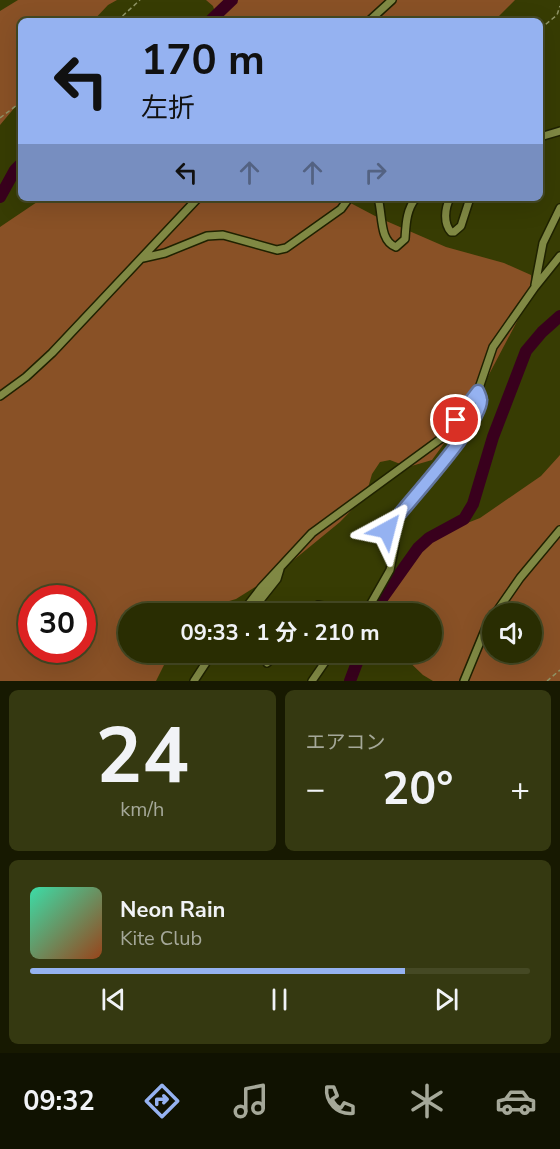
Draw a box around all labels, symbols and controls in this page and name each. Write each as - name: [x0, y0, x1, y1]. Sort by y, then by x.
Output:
- text: 170 m: [141, 32, 265, 89]
- icon: left: [42, 42, 120, 120]
- text: 左折: [141, 90, 195, 127]
- icon: left: [170, 156, 203, 189]
- icon: ahead: [233, 156, 266, 189]
- icon: ahead: [296, 156, 329, 189]
- icon: right: [359, 156, 392, 189]
- pin: [430, 394, 481, 445]
- icon: arrive: [439, 403, 472, 436]
- position arrow: [355, 498, 419, 562]
- speed limit sign: 30: [18, 585, 96, 663]
- map controls: [482, 603, 542, 663]
- button: sound: [482, 603, 542, 663]
- text: 09:33 · 1 分 · 210 m: [181, 618, 379, 648]
- text: 24: [95, 703, 189, 810]
- text: エアコン: [306, 729, 386, 756]
- text: 20°: [382, 759, 453, 820]
- text: −: [306, 767, 325, 812]
- text: +: [510, 767, 530, 812]
- text: km/h: [120, 796, 164, 823]
- text: Neon Rain: [120, 895, 225, 925]
- text: Kite Club: [120, 925, 202, 952]
- icon: previous: [97, 983, 130, 1016]
- icon: pause: [263, 983, 296, 1016]
- icon: next: [430, 983, 463, 1016]
- icon: directions: [141, 1080, 183, 1122]
- icon: music: [230, 1080, 272, 1122]
- icon: phone: [318, 1080, 360, 1122]
- icon: climate: [406, 1080, 448, 1122]
- icon: car: [495, 1080, 537, 1122]
- text: 09:32: [23, 1083, 95, 1120]

